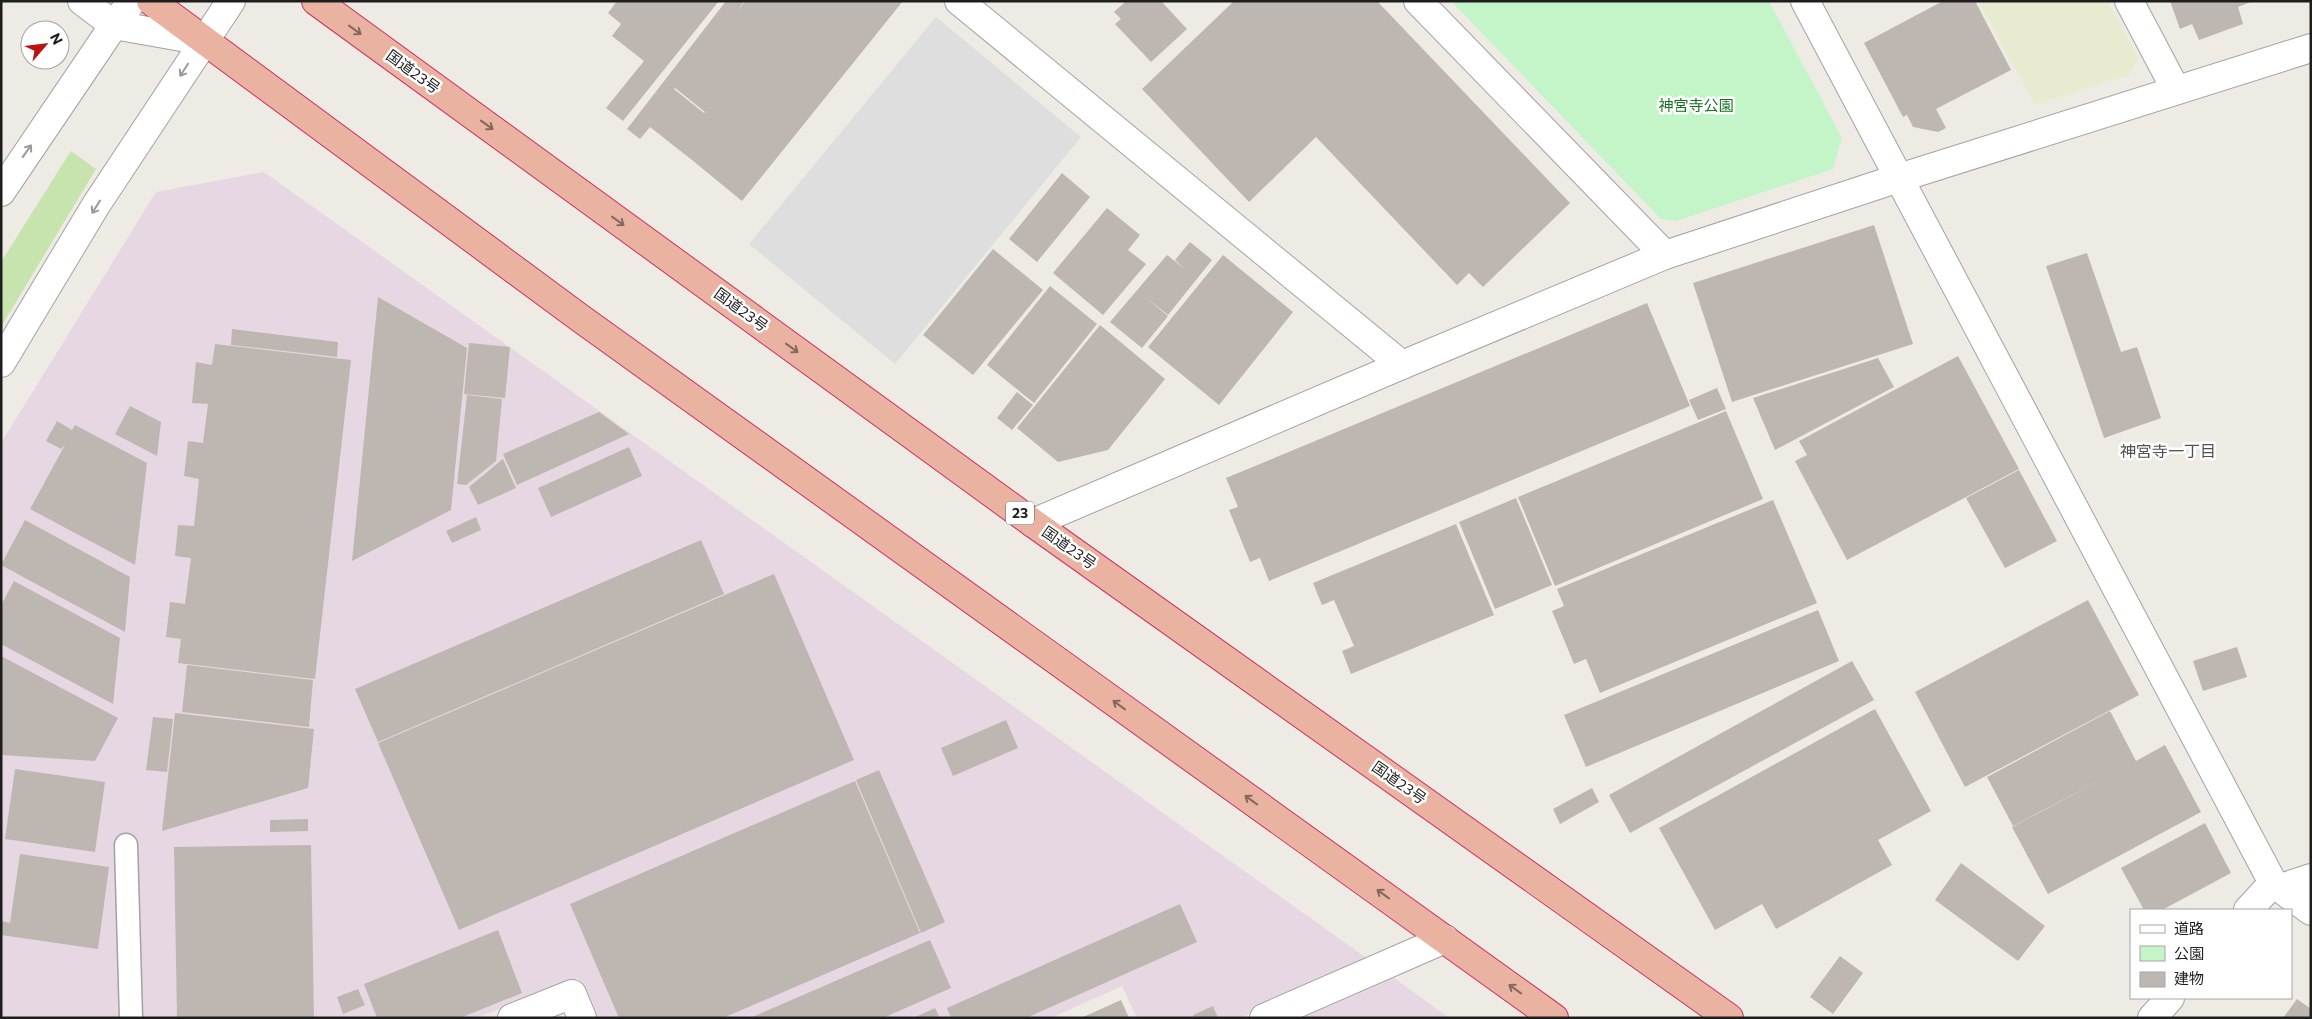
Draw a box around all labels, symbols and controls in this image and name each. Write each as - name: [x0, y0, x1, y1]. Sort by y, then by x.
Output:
- north arrow: [20, 20, 70, 70]
- one-way arrow: [348, 25, 362, 35]
- text: N: [47, 30, 67, 47]
- street label: 国道23号: [383, 46, 444, 97]
- one-way arrow: [179, 63, 189, 77]
- park label: 神宮寺公園: [1658, 96, 1734, 114]
- one-way arrow: [480, 120, 493, 131]
- one-way arrow: [22, 144, 33, 158]
- one-way arrow: [90, 199, 100, 213]
- one-way arrow: [611, 216, 625, 226]
- street label: 国道23号: [711, 284, 772, 335]
- one-way arrow: [785, 342, 798, 353]
- district label: 神宮寺一丁目: [2120, 441, 2216, 460]
- road number: 23: [1006, 502, 1034, 524]
- street label: 国道23号: [1039, 522, 1100, 572]
- one-way arrow: [1112, 700, 1126, 710]
- street label: 国道23号: [1369, 757, 1430, 807]
- one-way arrow: [1244, 795, 1258, 805]
- one-way arrow: [1377, 889, 1390, 900]
- legend: [2130, 909, 2292, 999]
- text: 道路: [2174, 919, 2204, 937]
- text: 公園: [2174, 944, 2204, 962]
- text: 建物: [2174, 969, 2204, 987]
- one-way arrow: [1508, 984, 1522, 994]

